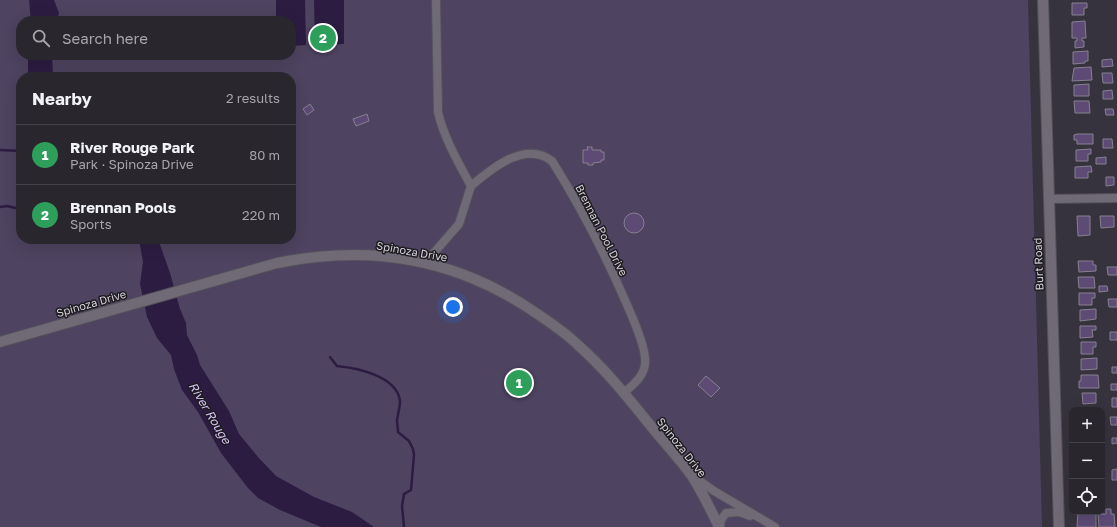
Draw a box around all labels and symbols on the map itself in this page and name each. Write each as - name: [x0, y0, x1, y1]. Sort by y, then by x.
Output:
- pin: 2: [310, 23, 336, 53]
- street label: Brennan Pool Drive: [573, 182, 631, 278]
- street label: Burt Road: [1031, 237, 1045, 291]
- street label: Spinoza Drive: [375, 238, 449, 264]
- street label: Spinoza Drive: [55, 287, 127, 319]
- your location: [443, 297, 463, 317]
- pin: 1: [506, 368, 532, 398]
- water label: River Rouge: [186, 379, 235, 447]
- street label: Spinoza Drive: [655, 415, 709, 479]

